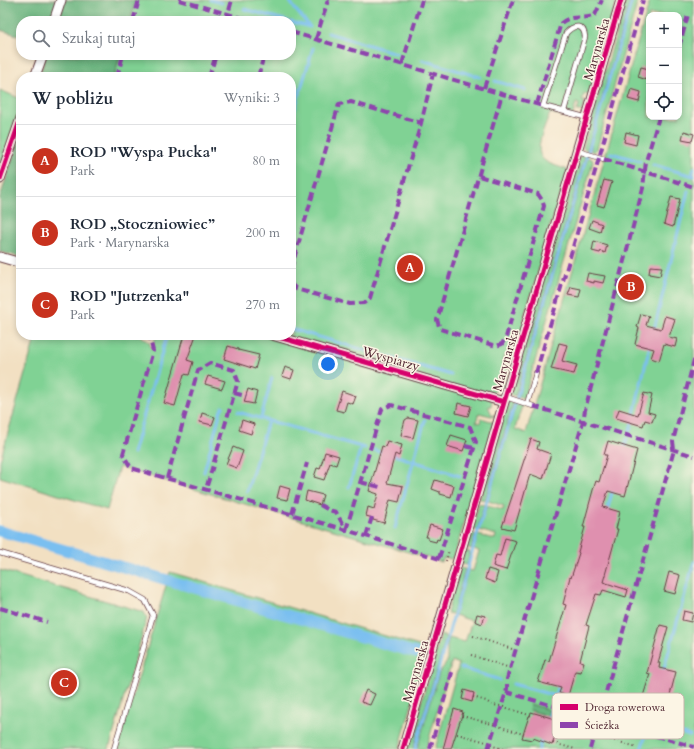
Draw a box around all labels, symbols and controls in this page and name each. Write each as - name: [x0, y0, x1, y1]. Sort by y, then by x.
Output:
- map controls: [646, 12, 682, 120]
- button: +: [646, 12, 682, 48]
- search box: [16, 16, 296, 60]
- street label: Marynarska: [579, 16, 615, 83]
- icon: search: [30, 27, 52, 49]
- text: Szukaj tutaj: [62, 28, 136, 48]
- button: −: [646, 48, 682, 84]
- button: locate: [646, 84, 682, 120]
- text: W pobliżu: [32, 87, 113, 110]
- text: Wyniki: 3: [224, 89, 280, 107]
- text: ROD "Wyspa Pucka": [70, 142, 217, 162]
- text: A: [40, 152, 50, 170]
- text: 80 m: [252, 152, 280, 170]
- text: Park: [70, 162, 95, 180]
- text: ROD „Stoczniowiec”: [70, 214, 215, 234]
- text: B: [40, 224, 50, 242]
- text: 200 m: [246, 224, 280, 242]
- text: Park · Marynarska: [70, 234, 169, 252]
- pin: A: [397, 253, 423, 283]
- pin: B: [618, 272, 644, 302]
- text: ROD "Jutrzenka": [70, 286, 189, 306]
- text: C: [40, 296, 50, 314]
- text: 270 m: [246, 296, 280, 314]
- text: Park: [70, 306, 95, 324]
- street label: Marynarska: [488, 327, 524, 394]
- street label: Wyspiarzy: [359, 342, 422, 376]
- your location: [318, 354, 338, 374]
- street label: Marynarska: [398, 638, 434, 705]
- pin: C: [51, 668, 77, 698]
- legend: [552, 693, 684, 739]
- text: Droga rowerowa: [585, 700, 665, 715]
- text: Ścieżka: [585, 718, 619, 733]

